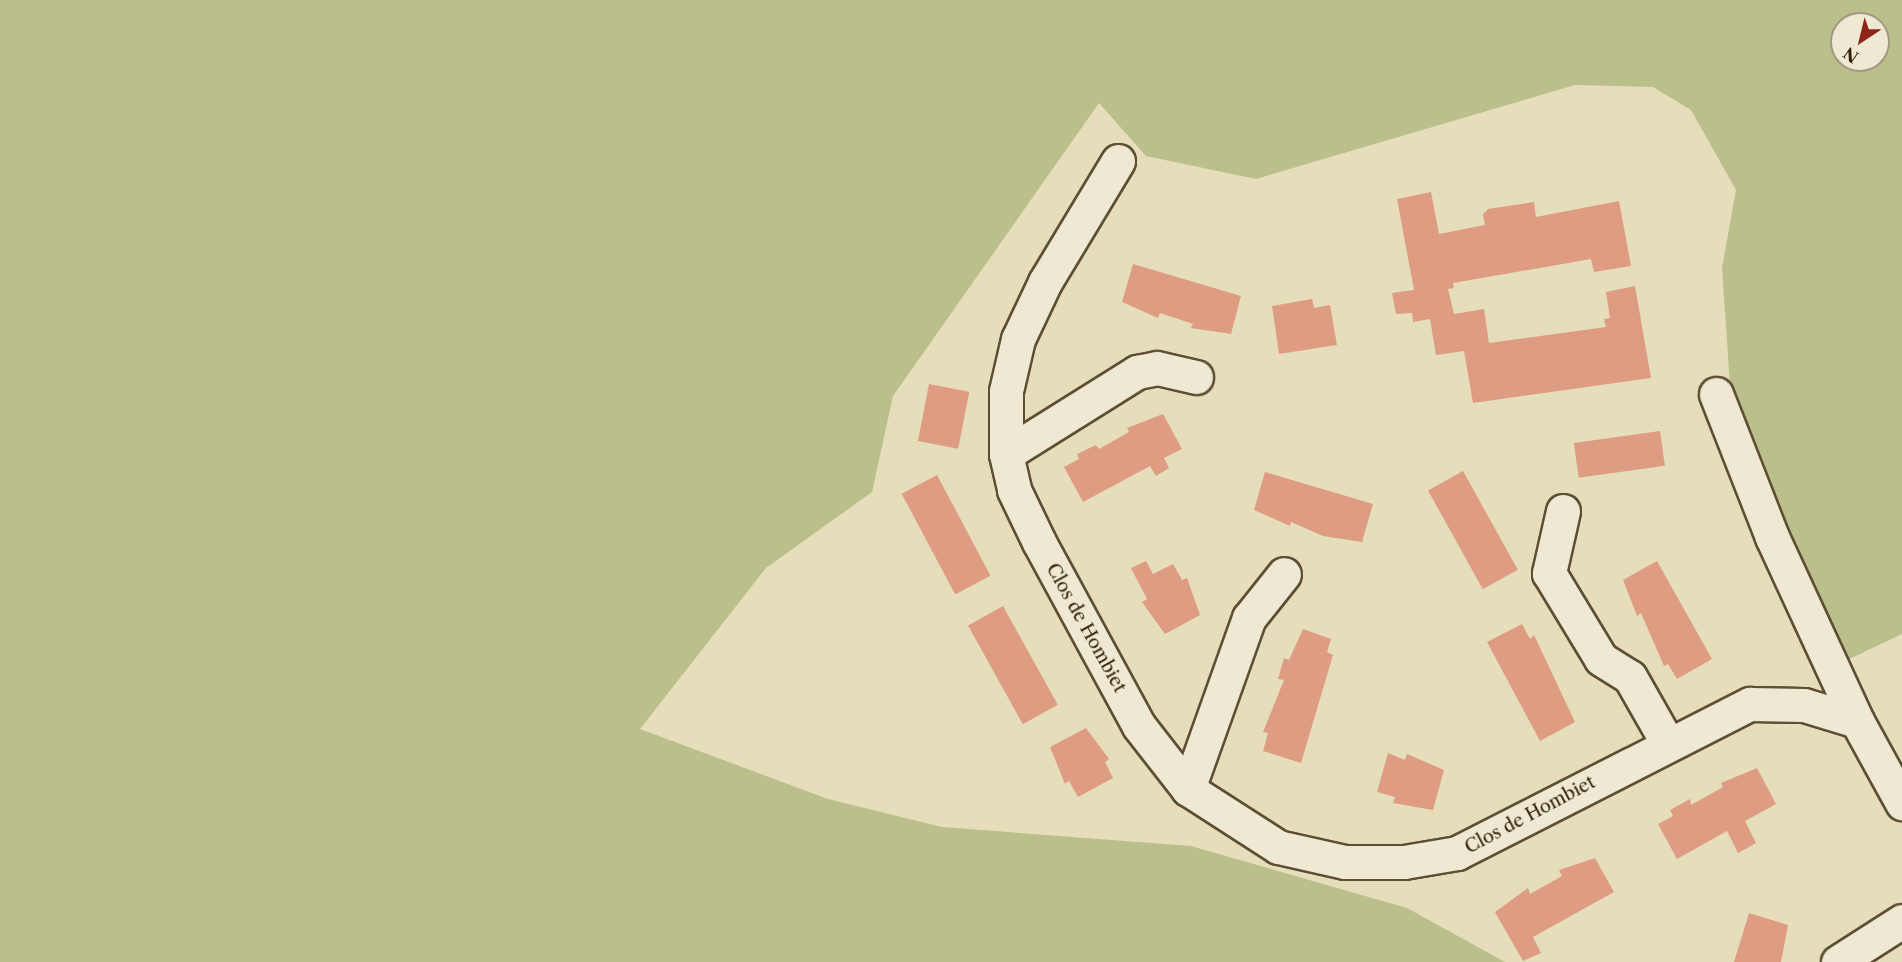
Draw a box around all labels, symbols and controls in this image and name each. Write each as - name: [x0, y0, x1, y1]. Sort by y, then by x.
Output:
- north arrow: [1830, 12, 1890, 72]
- text: N: [1839, 43, 1862, 67]
- street label: Clos de Hombiet: [1042, 560, 1130, 696]
- street label: Clos de Hombiet: [1461, 772, 1599, 858]

